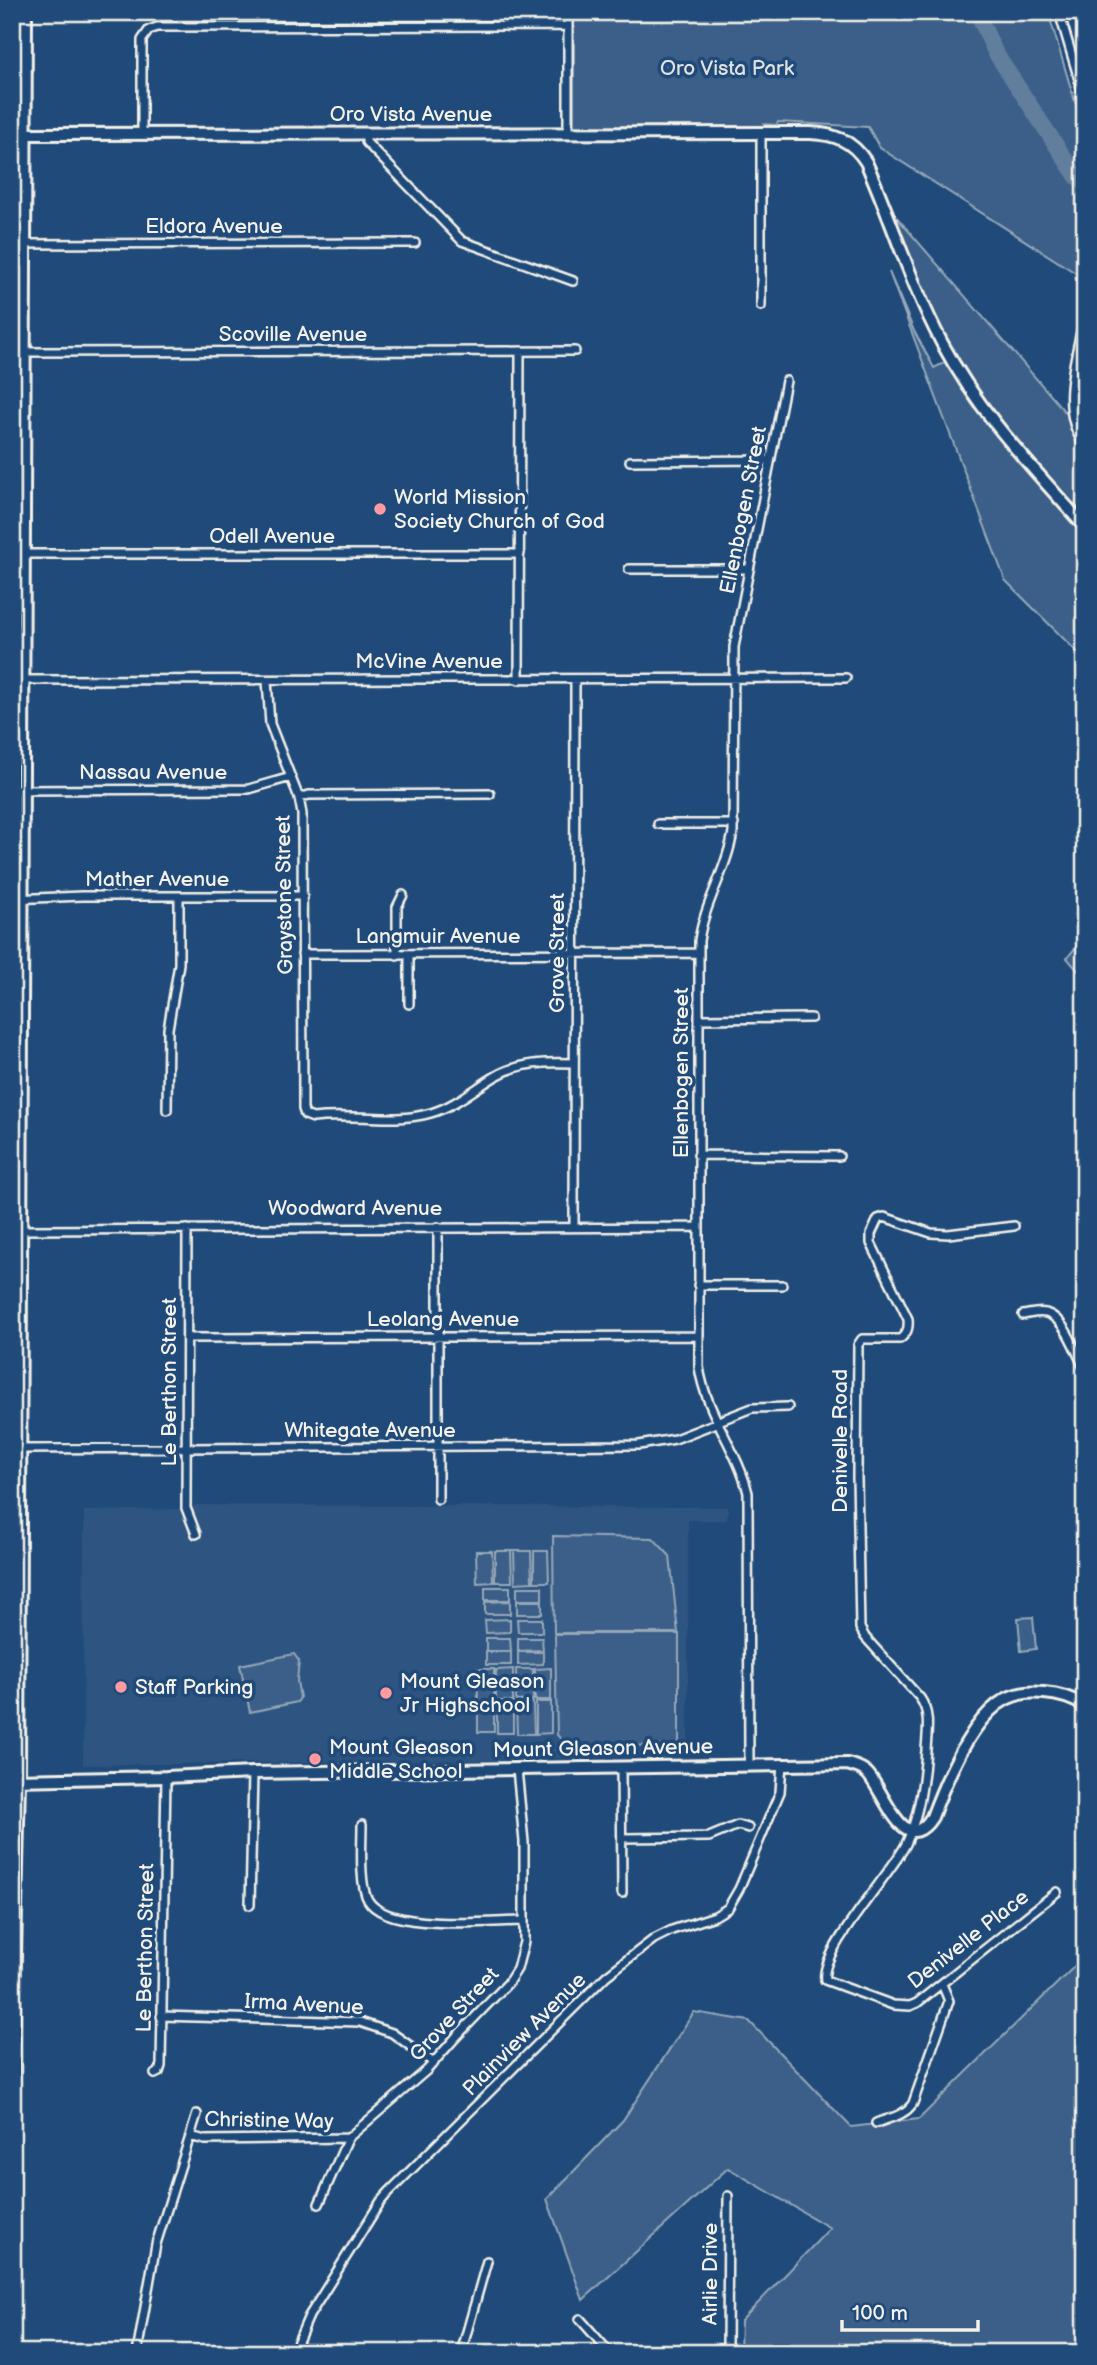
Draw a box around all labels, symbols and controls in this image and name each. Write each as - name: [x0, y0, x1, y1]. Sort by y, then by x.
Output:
- park label: Oro Vista Park: [660, 56, 795, 81]
- street label: Oro Vista Avenue: [330, 102, 492, 127]
- street label: Eldora Avenue: [145, 214, 283, 239]
- street label: Scoville Avenue: [219, 322, 367, 347]
- street label: Ellenbogen Street: [715, 423, 772, 596]
- place label: World Mission Society Church of God: [394, 485, 605, 534]
- marker: World Mission Society Church of God: [372, 501, 388, 517]
- street label: Odell Avenue: [209, 524, 335, 549]
- street label: McVine Avenue: [355, 649, 503, 674]
- street label: Nassau Avenue: [79, 760, 227, 785]
- street label: Graystone Street: [271, 815, 298, 975]
- street label: Mather Avenue: [85, 867, 229, 892]
- street label: Grove Street: [545, 892, 570, 1013]
- street label: Langmuir Avenue: [356, 924, 520, 949]
- street label: Ellenbogen Street: [669, 987, 694, 1158]
- street label: Woodward Avenue: [268, 1196, 442, 1221]
- street label: Le Berthon Street: [157, 1297, 182, 1466]
- street label: Leolang Avenue: [367, 1307, 519, 1332]
- street label: Denivelle Road: [828, 1369, 853, 1513]
- street label: Whitegate Avenue: [284, 1418, 456, 1443]
- place label: Mount Gleason Jr Highschool: [400, 1669, 544, 1718]
- place label: Staff Parking: [135, 1675, 253, 1700]
- marker: Staff Parking: [113, 1679, 129, 1695]
- marker: Mount Gleason Jr Highschool: [378, 1685, 394, 1701]
- street label: Mount Gleason Avenue: [493, 1734, 713, 1763]
- place label: Mount Gleason Middle School: [329, 1735, 473, 1784]
- marker: Mount Gleason Middle School: [307, 1751, 323, 1767]
- street label: Le Berthon Street: [132, 1863, 159, 2033]
- street label: Denivelle Place: [903, 1884, 1034, 1994]
- street label: Grove Street: [404, 1962, 505, 2067]
- street label: Plainview Avenue: [458, 1968, 591, 2101]
- street label: Irma Avenue: [244, 1989, 364, 2020]
- street label: Christine Way: [204, 2107, 334, 2134]
- street label: Airlie Drive: [698, 2223, 723, 2325]
- scale bar: [842, 2288, 978, 2332]
- text: 100 m: [852, 2301, 908, 2326]

